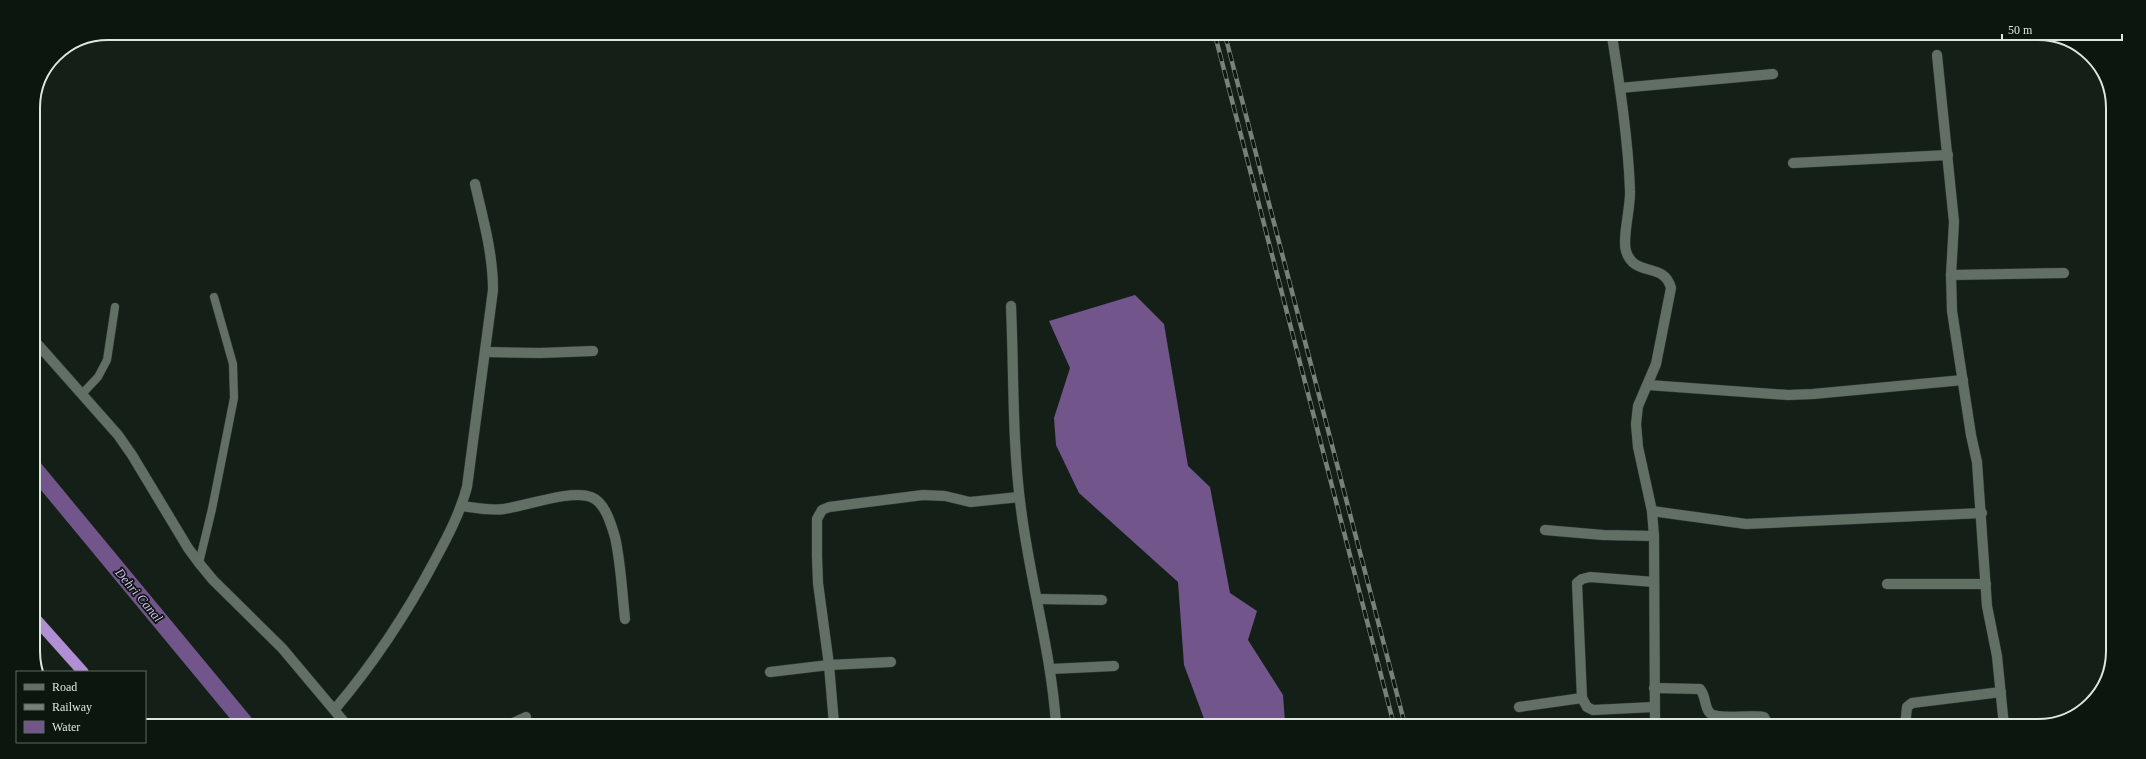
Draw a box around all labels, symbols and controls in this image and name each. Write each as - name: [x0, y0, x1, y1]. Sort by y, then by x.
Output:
- scale bar: [2002, 16, 2122, 42]
- text: 50 m: [2008, 23, 2033, 37]
- water label: Dehri Canal: [112, 564, 166, 625]
- legend: [16, 671, 146, 743]
- text: Road: [52, 680, 77, 694]
- text: Railway: [52, 700, 92, 714]
- text: Water: [52, 720, 80, 734]

